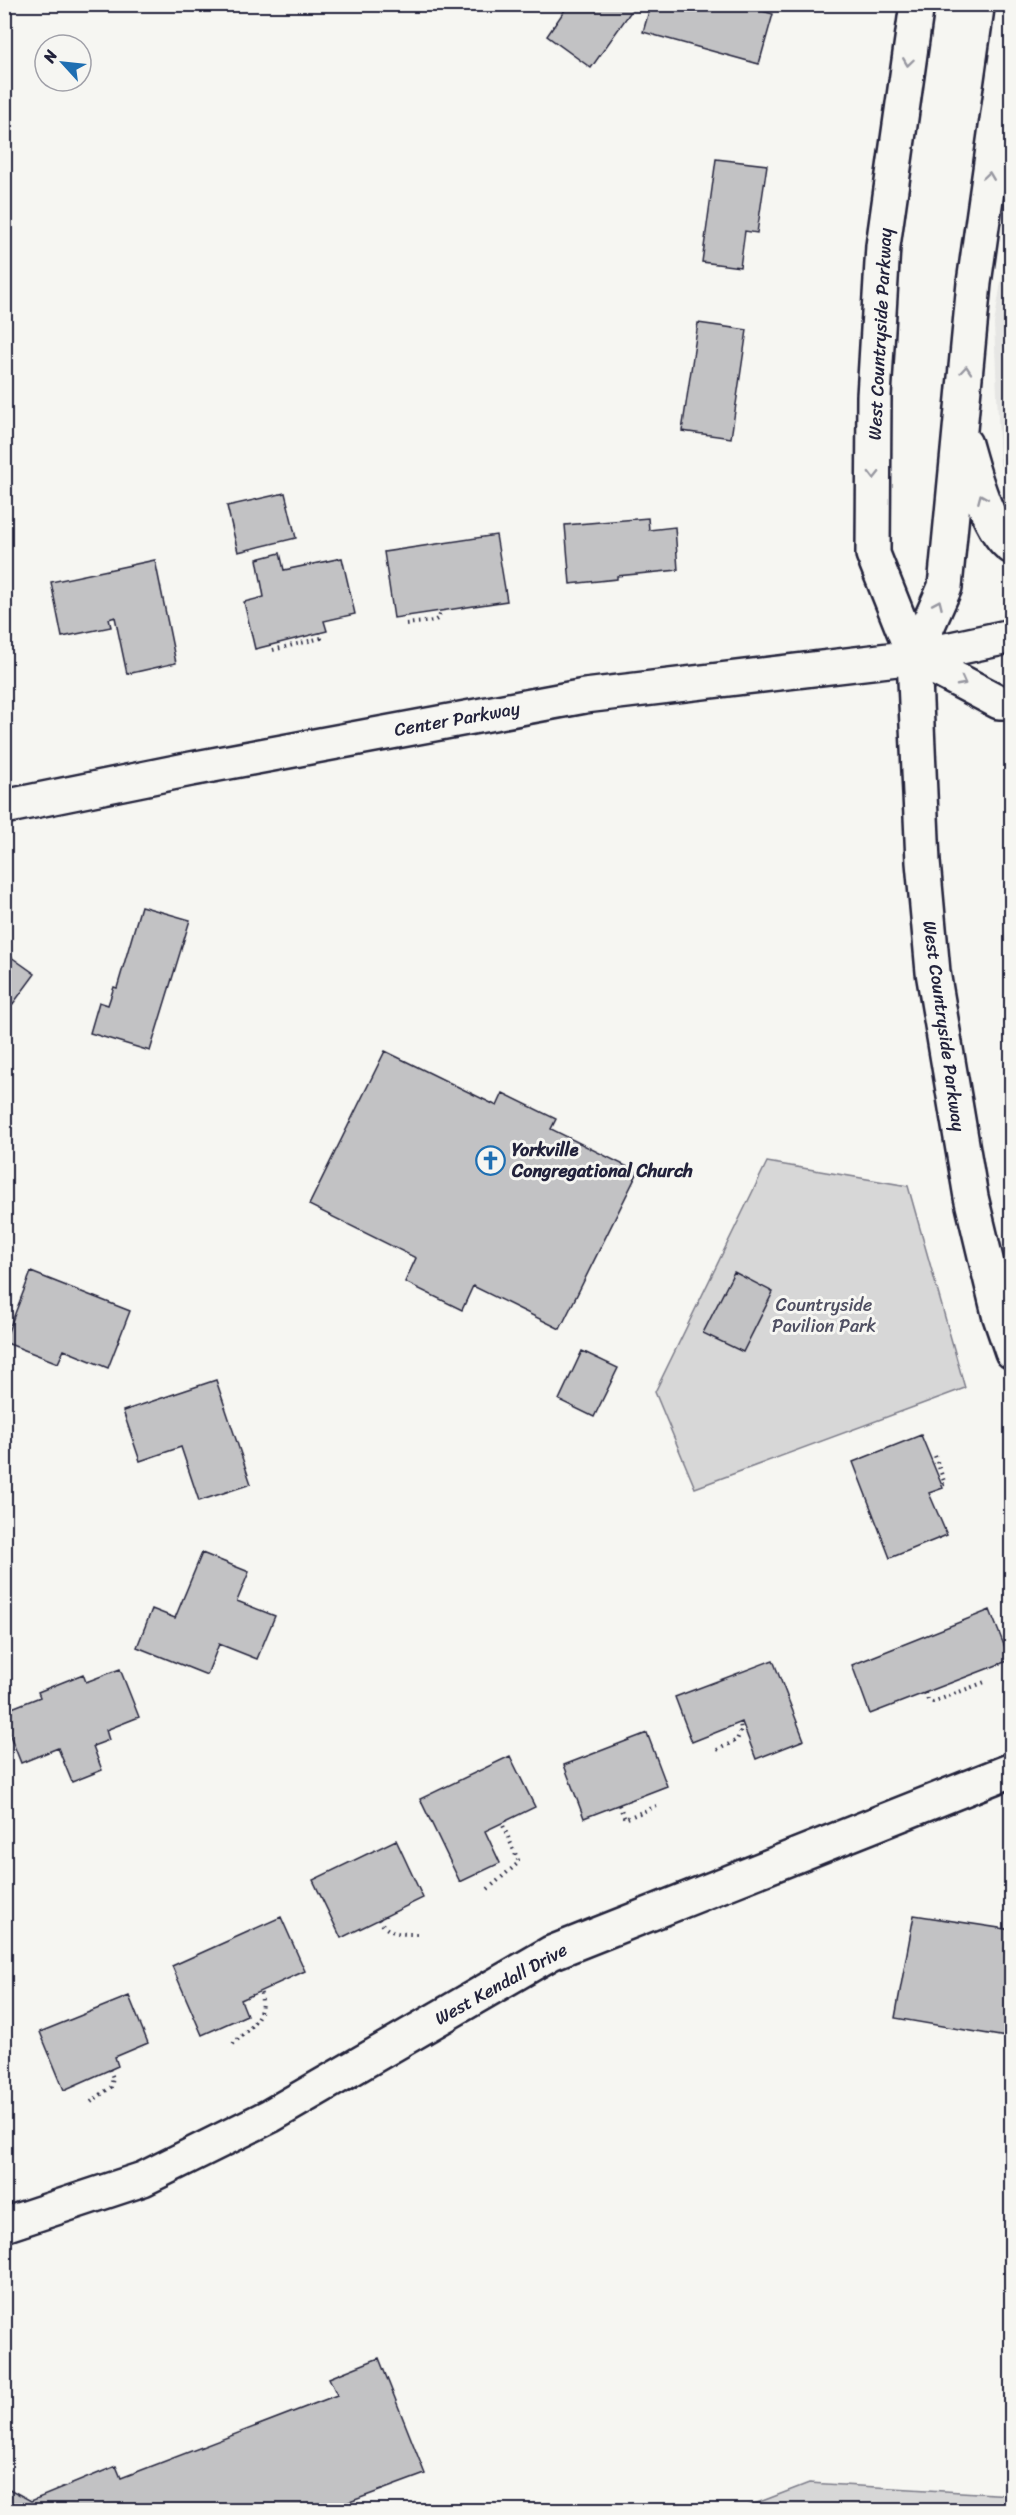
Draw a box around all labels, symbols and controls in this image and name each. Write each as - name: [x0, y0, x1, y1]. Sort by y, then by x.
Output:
- north arrow: [33, 33, 93, 93]
- text: N: [34, 44, 66, 69]
- one-way arrow: [903, 58, 915, 67]
- one-way arrow: [982, 172, 994, 181]
- street label: West Countryside Parkway: [858, 226, 902, 441]
- one-way arrow: [959, 365, 972, 374]
- one-way arrow: [868, 471, 880, 480]
- one-way arrow: [977, 493, 989, 504]
- one-way arrow: [930, 599, 942, 610]
- one-way arrow: [956, 675, 967, 687]
- street label: Center Parkway: [392, 692, 523, 746]
- street label: West Countryside Parkway: [913, 919, 975, 1134]
- place label: Yorkville Congregational Church: [511, 1134, 693, 1187]
- church icon: Yorkville Congregational Church: [475, 1144, 507, 1176]
- park label: Countryside Pavilion Park: [772, 1289, 876, 1342]
- street label: West Kendall Drive: [428, 1934, 574, 2034]

